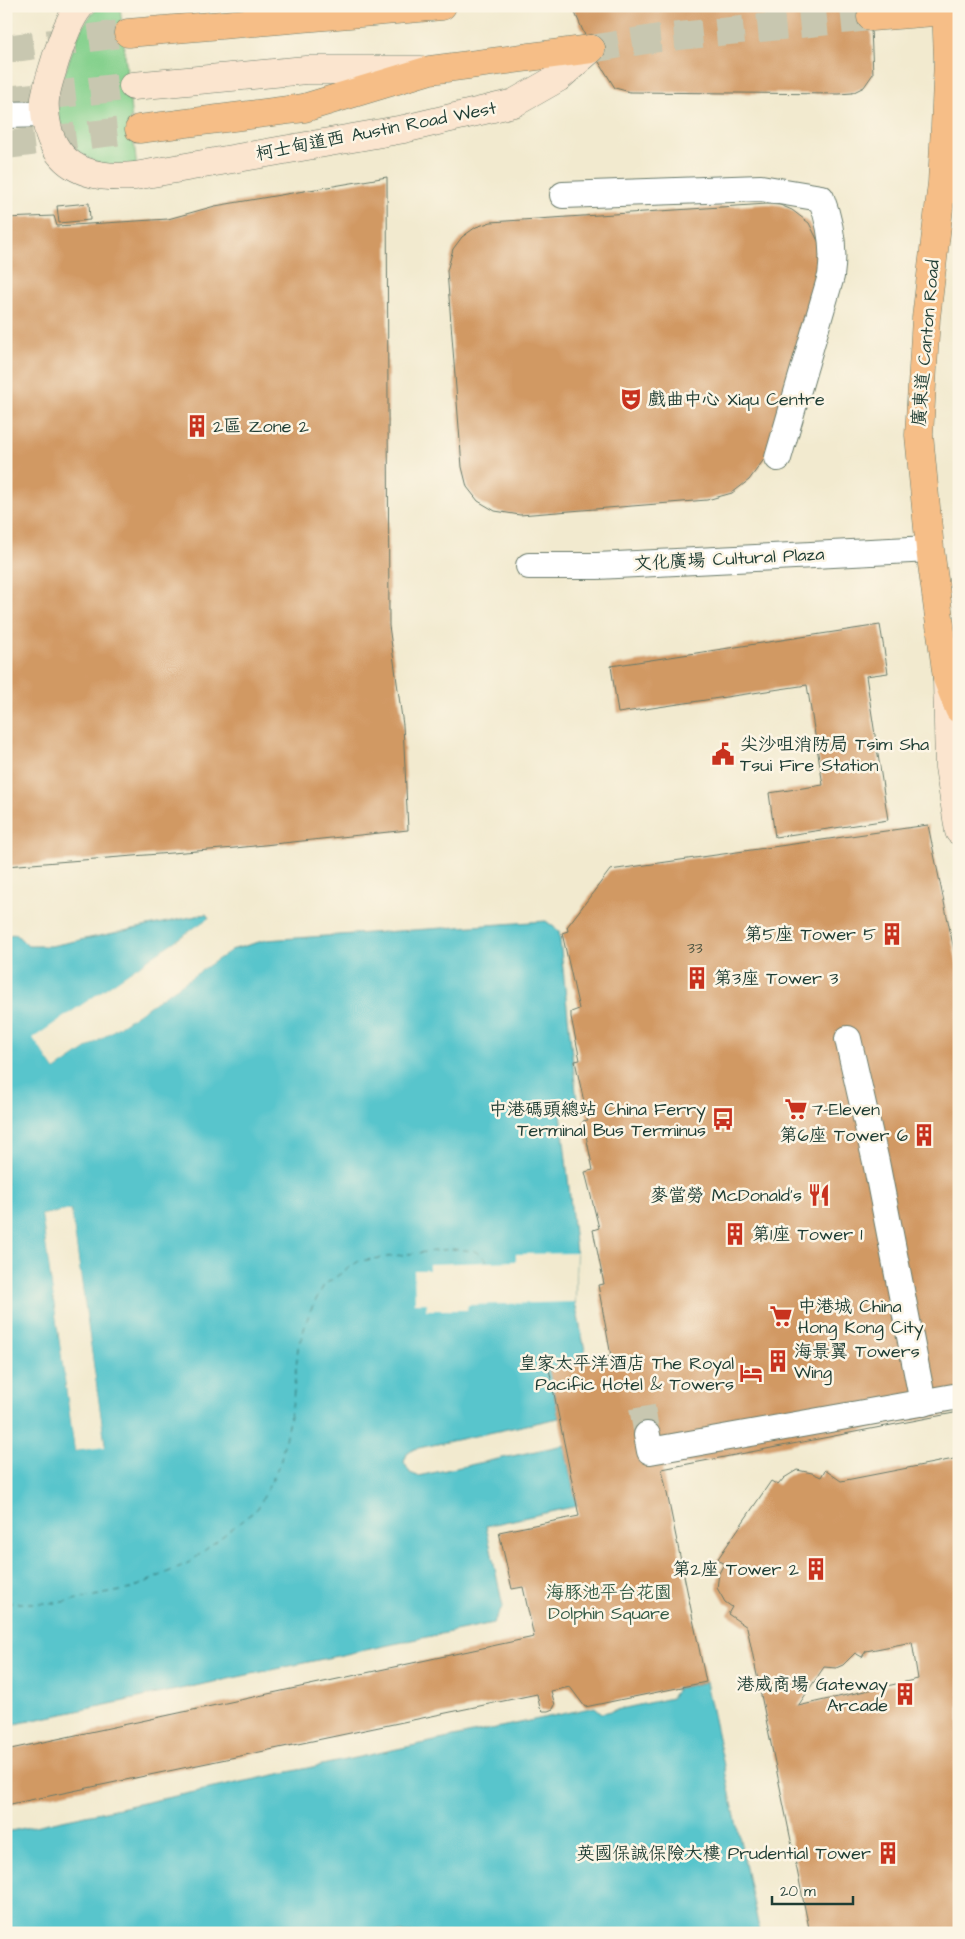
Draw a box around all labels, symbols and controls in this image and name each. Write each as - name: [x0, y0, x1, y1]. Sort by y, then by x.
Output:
- street label: 柯士甸道西 Austin Road West: [254, 95, 499, 167]
- street label: 廣東道 Canton Road: [906, 259, 946, 427]
- theatre icon: 戲曲中心 Xiqu Centre: [618, 386, 644, 412]
- place label: 戲曲中心 Xiqu Centre: [648, 387, 825, 412]
- building icon: 2區 Zone 2: [184, 413, 210, 439]
- place label: 2區 Zone 2: [213, 414, 310, 439]
- street label: 文化廣場 Cultural Plaza: [633, 542, 825, 576]
- place label: 尖沙咀消防局 Tsim Sha Tsui Fire Station: [740, 732, 929, 778]
- public building icon: 尖沙咀消防局 Tsim Sha Tsui Fire Station: [710, 741, 736, 767]
- building icon: 第5座 Tower 5: [879, 921, 905, 947]
- place label: 第5座 Tower 5: [745, 922, 876, 947]
- house number: 33: [687, 938, 703, 959]
- building icon: 第3座 Tower 3: [684, 965, 710, 991]
- place label: 第3座 Tower 3: [714, 966, 838, 991]
- supermarket icon: 7-Eleven: [783, 1096, 809, 1122]
- place label: 中港碼頭總站 China Ferry Terminal Bus Terminus: [489, 1097, 706, 1143]
- place label: 7-Eleven: [812, 1097, 880, 1122]
- bus stop icon: 中港碼頭總站 China Ferry Terminal Bus Terminus: [710, 1106, 736, 1132]
- building icon: 第6座 Tower 6: [911, 1122, 937, 1148]
- place label: 第6座 Tower 6: [779, 1123, 908, 1148]
- restaurant icon: 麥當勞 McDonald's: [806, 1182, 832, 1208]
- place label: 麥當勞 McDonald's: [651, 1183, 802, 1208]
- building icon: 第1座 Tower 1: [722, 1221, 748, 1247]
- place label: 第1座 Tower 1: [752, 1222, 863, 1247]
- place label: 中港城 China Hong Kong City: [798, 1294, 924, 1341]
- supermarket icon: 中港城 China Hong Kong City: [768, 1303, 794, 1329]
- place label: 海景翼 Towers Wing: [794, 1339, 920, 1386]
- building icon: 海景翼 Towers Wing: [765, 1348, 791, 1374]
- place label: 皇家太平洋酒店 The Royal Pacific Hotel & Towers: [519, 1351, 734, 1397]
- hotel icon: 皇家太平洋酒店 The Royal Pacific Hotel & Towers: [738, 1360, 764, 1386]
- building icon: 第2座 Tower 2: [803, 1556, 829, 1582]
- place label: 第2座 Tower 2: [672, 1557, 800, 1582]
- park label: 海豚池平台花園 Dolphin Square: [546, 1580, 672, 1626]
- place label: 港威商場 Gateway Arcade: [737, 1672, 888, 1718]
- building icon: 港威商場 Gateway Arcade: [892, 1681, 918, 1707]
- building icon: 英國保誠保險大樓 Prudential Tower: [875, 1840, 901, 1866]
- place label: 英國保誠保險大樓 Prudential Tower: [577, 1841, 871, 1866]
- scale bar: [772, 1874, 854, 1906]
- text: 20 m: [780, 1881, 816, 1902]

